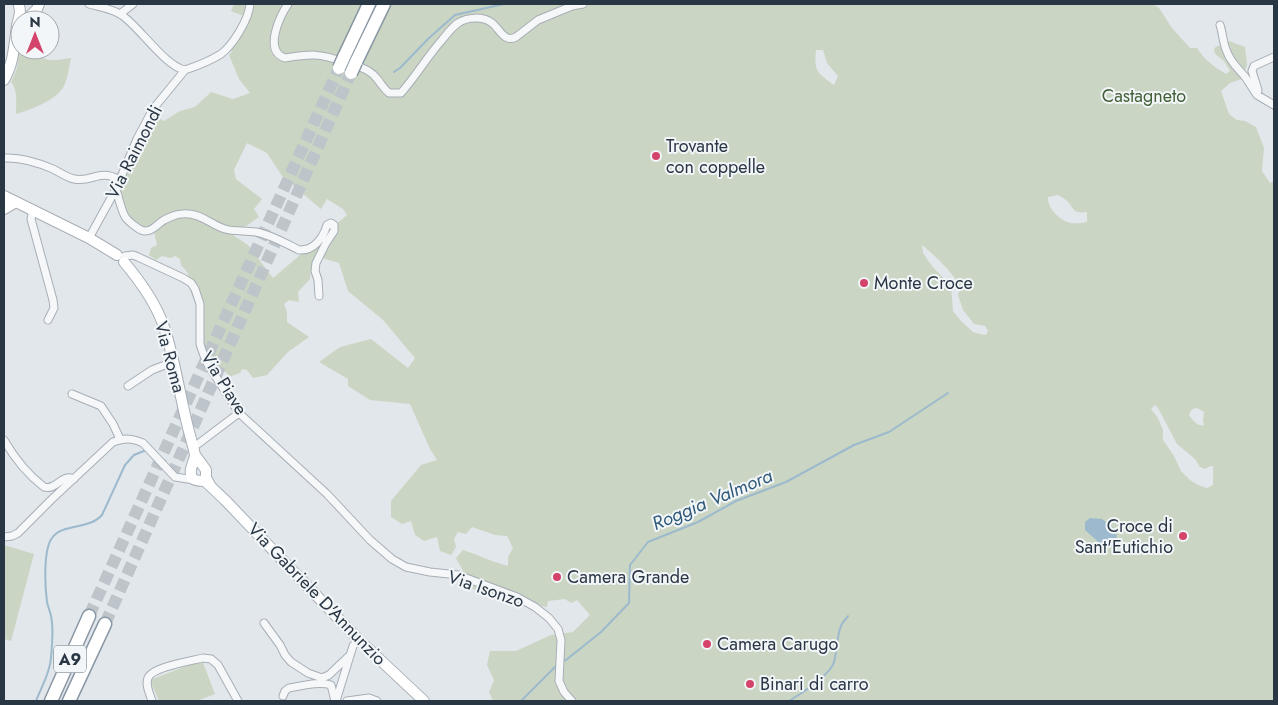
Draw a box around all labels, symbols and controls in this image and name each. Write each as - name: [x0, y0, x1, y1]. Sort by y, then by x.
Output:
- north arrow: [10, 10, 60, 60]
- text: N: [29, 12, 41, 32]
- park label: Castagneto: [1102, 83, 1186, 109]
- street label: Via Raimondi: [99, 101, 169, 203]
- place label: Trovante con coppelle: [666, 133, 765, 180]
- marker: Trovante con coppelle: [650, 150, 662, 162]
- place label: Monte Croce: [874, 270, 973, 296]
- marker: Monte Croce: [858, 277, 870, 289]
- street label: Via Roma: [148, 318, 192, 396]
- street label: Via Piave: [194, 346, 254, 420]
- water label: Roggia Valmora: [648, 462, 777, 537]
- place label: Croce di Sant'Eutichio: [1075, 513, 1173, 560]
- street label: Via Gabriele D'Annunzio: [242, 517, 392, 671]
- marker: Croce di Sant'Eutichio: [1177, 530, 1189, 542]
- street label: Via Isonzo: [444, 564, 528, 614]
- place label: Camera Grande: [567, 564, 689, 590]
- marker: Camera Grande: [551, 571, 563, 583]
- place label: Camera Carugo: [717, 631, 838, 657]
- marker: Camera Carugo: [701, 638, 713, 650]
- road number: A9: [54, 646, 86, 672]
- place label: Binari di carro: [760, 671, 869, 697]
- marker: Binari di carro: [744, 678, 756, 690]

